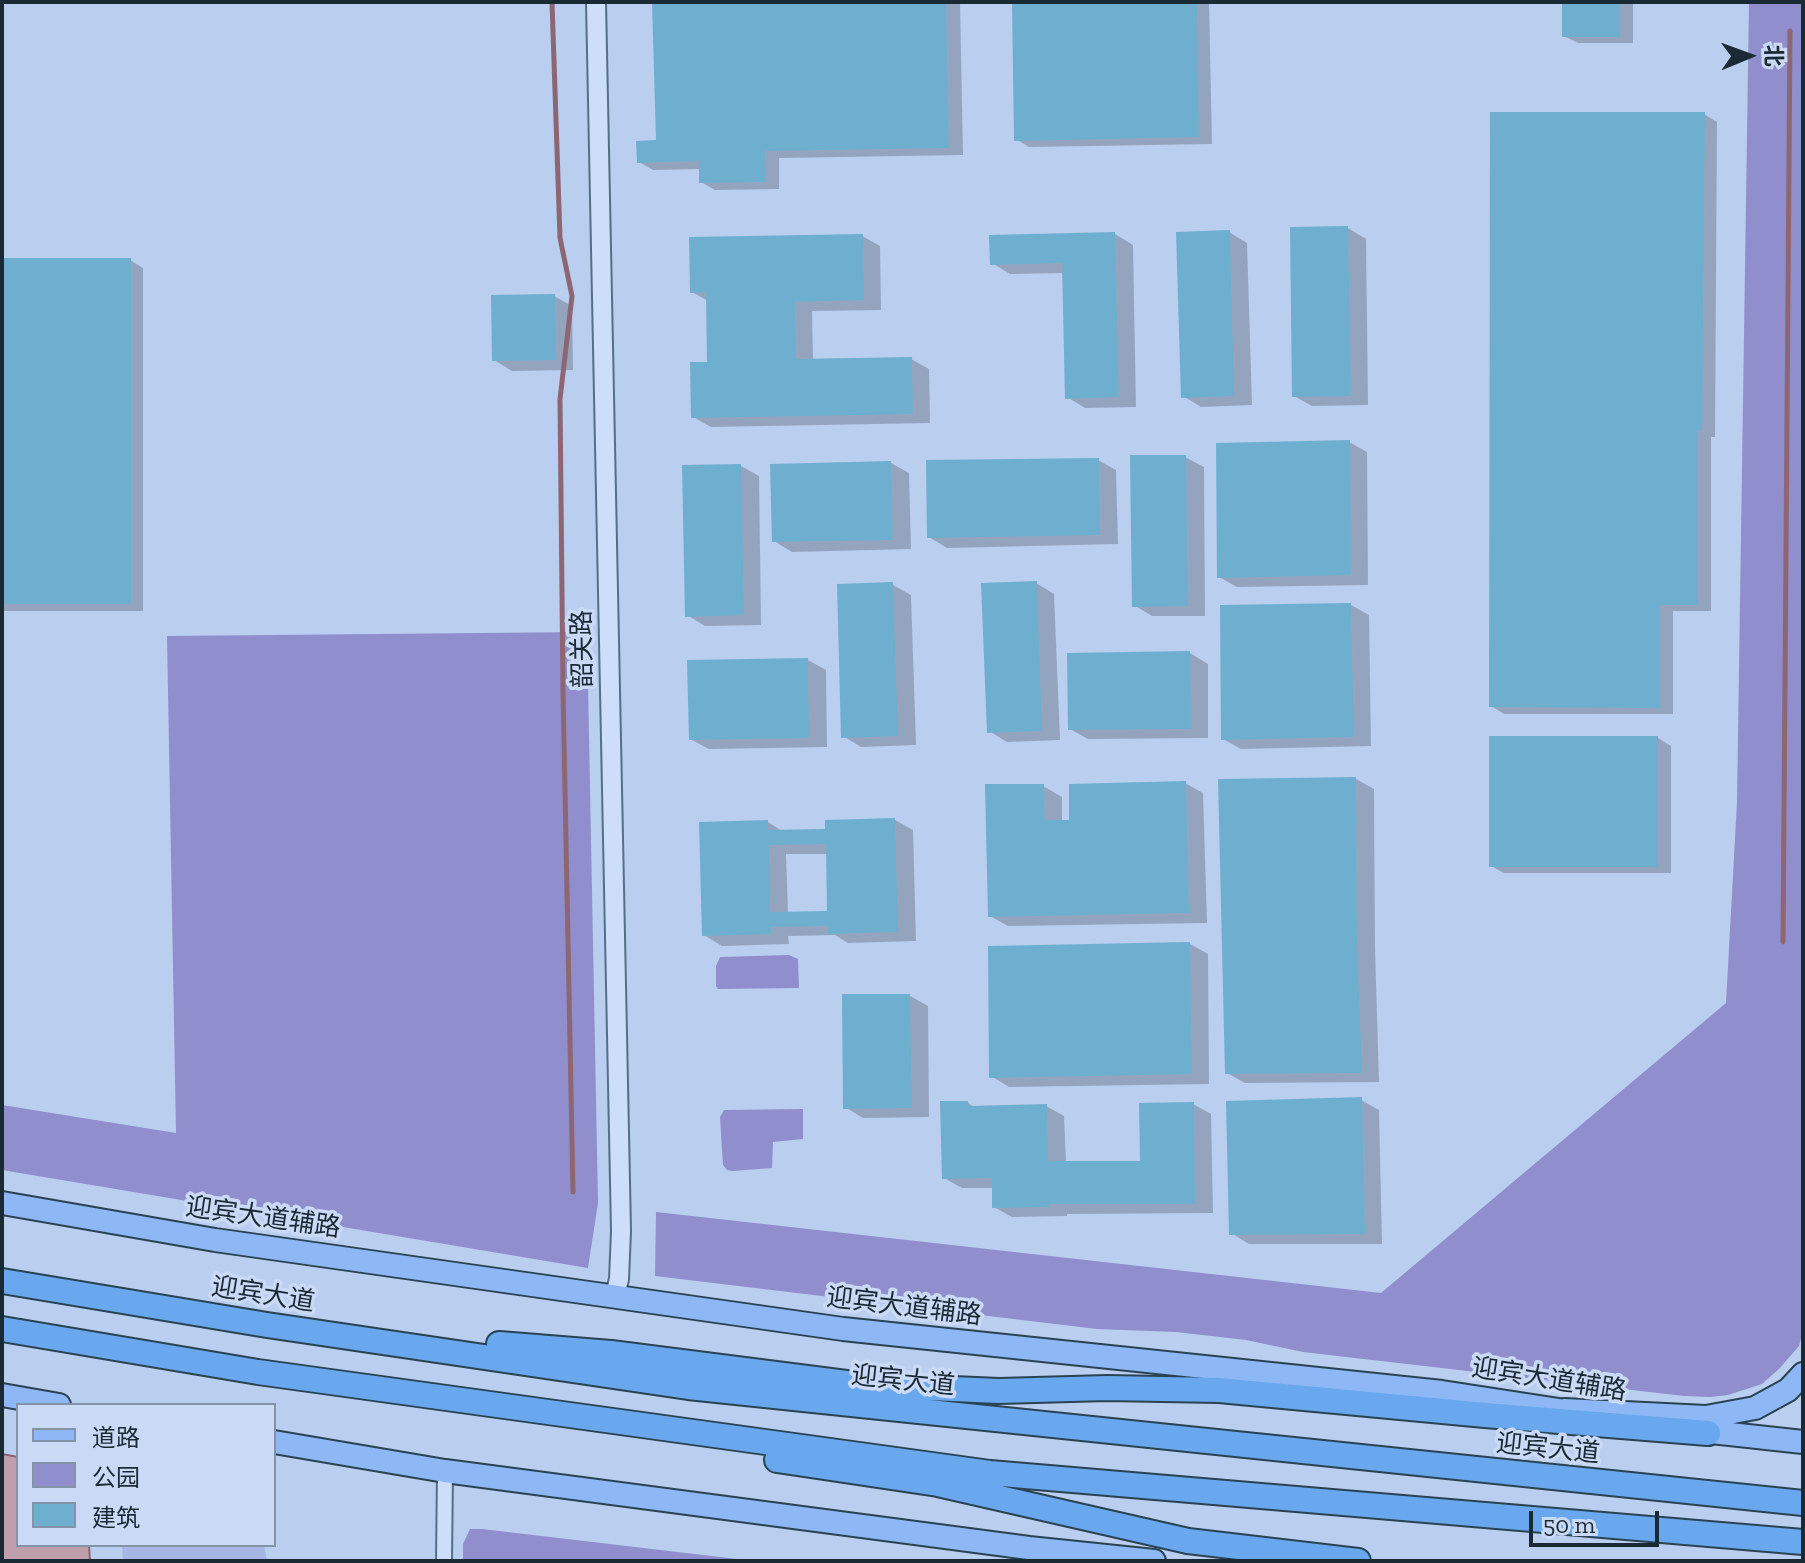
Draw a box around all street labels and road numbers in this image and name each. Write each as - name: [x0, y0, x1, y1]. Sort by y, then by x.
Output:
- street label: 韶关路: [567, 610, 599, 688]
- street label: 迎宾大道辅路: [184, 1192, 342, 1244]
- street label: 迎宾大道: [209, 1271, 317, 1319]
- street label: 迎宾大道辅路: [825, 1282, 983, 1332]
- street label: 迎宾大道辅路: [1470, 1352, 1628, 1408]
- street label: 迎宾大道: [850, 1360, 956, 1402]
- street label: 迎宾大道: [1495, 1428, 1601, 1470]

